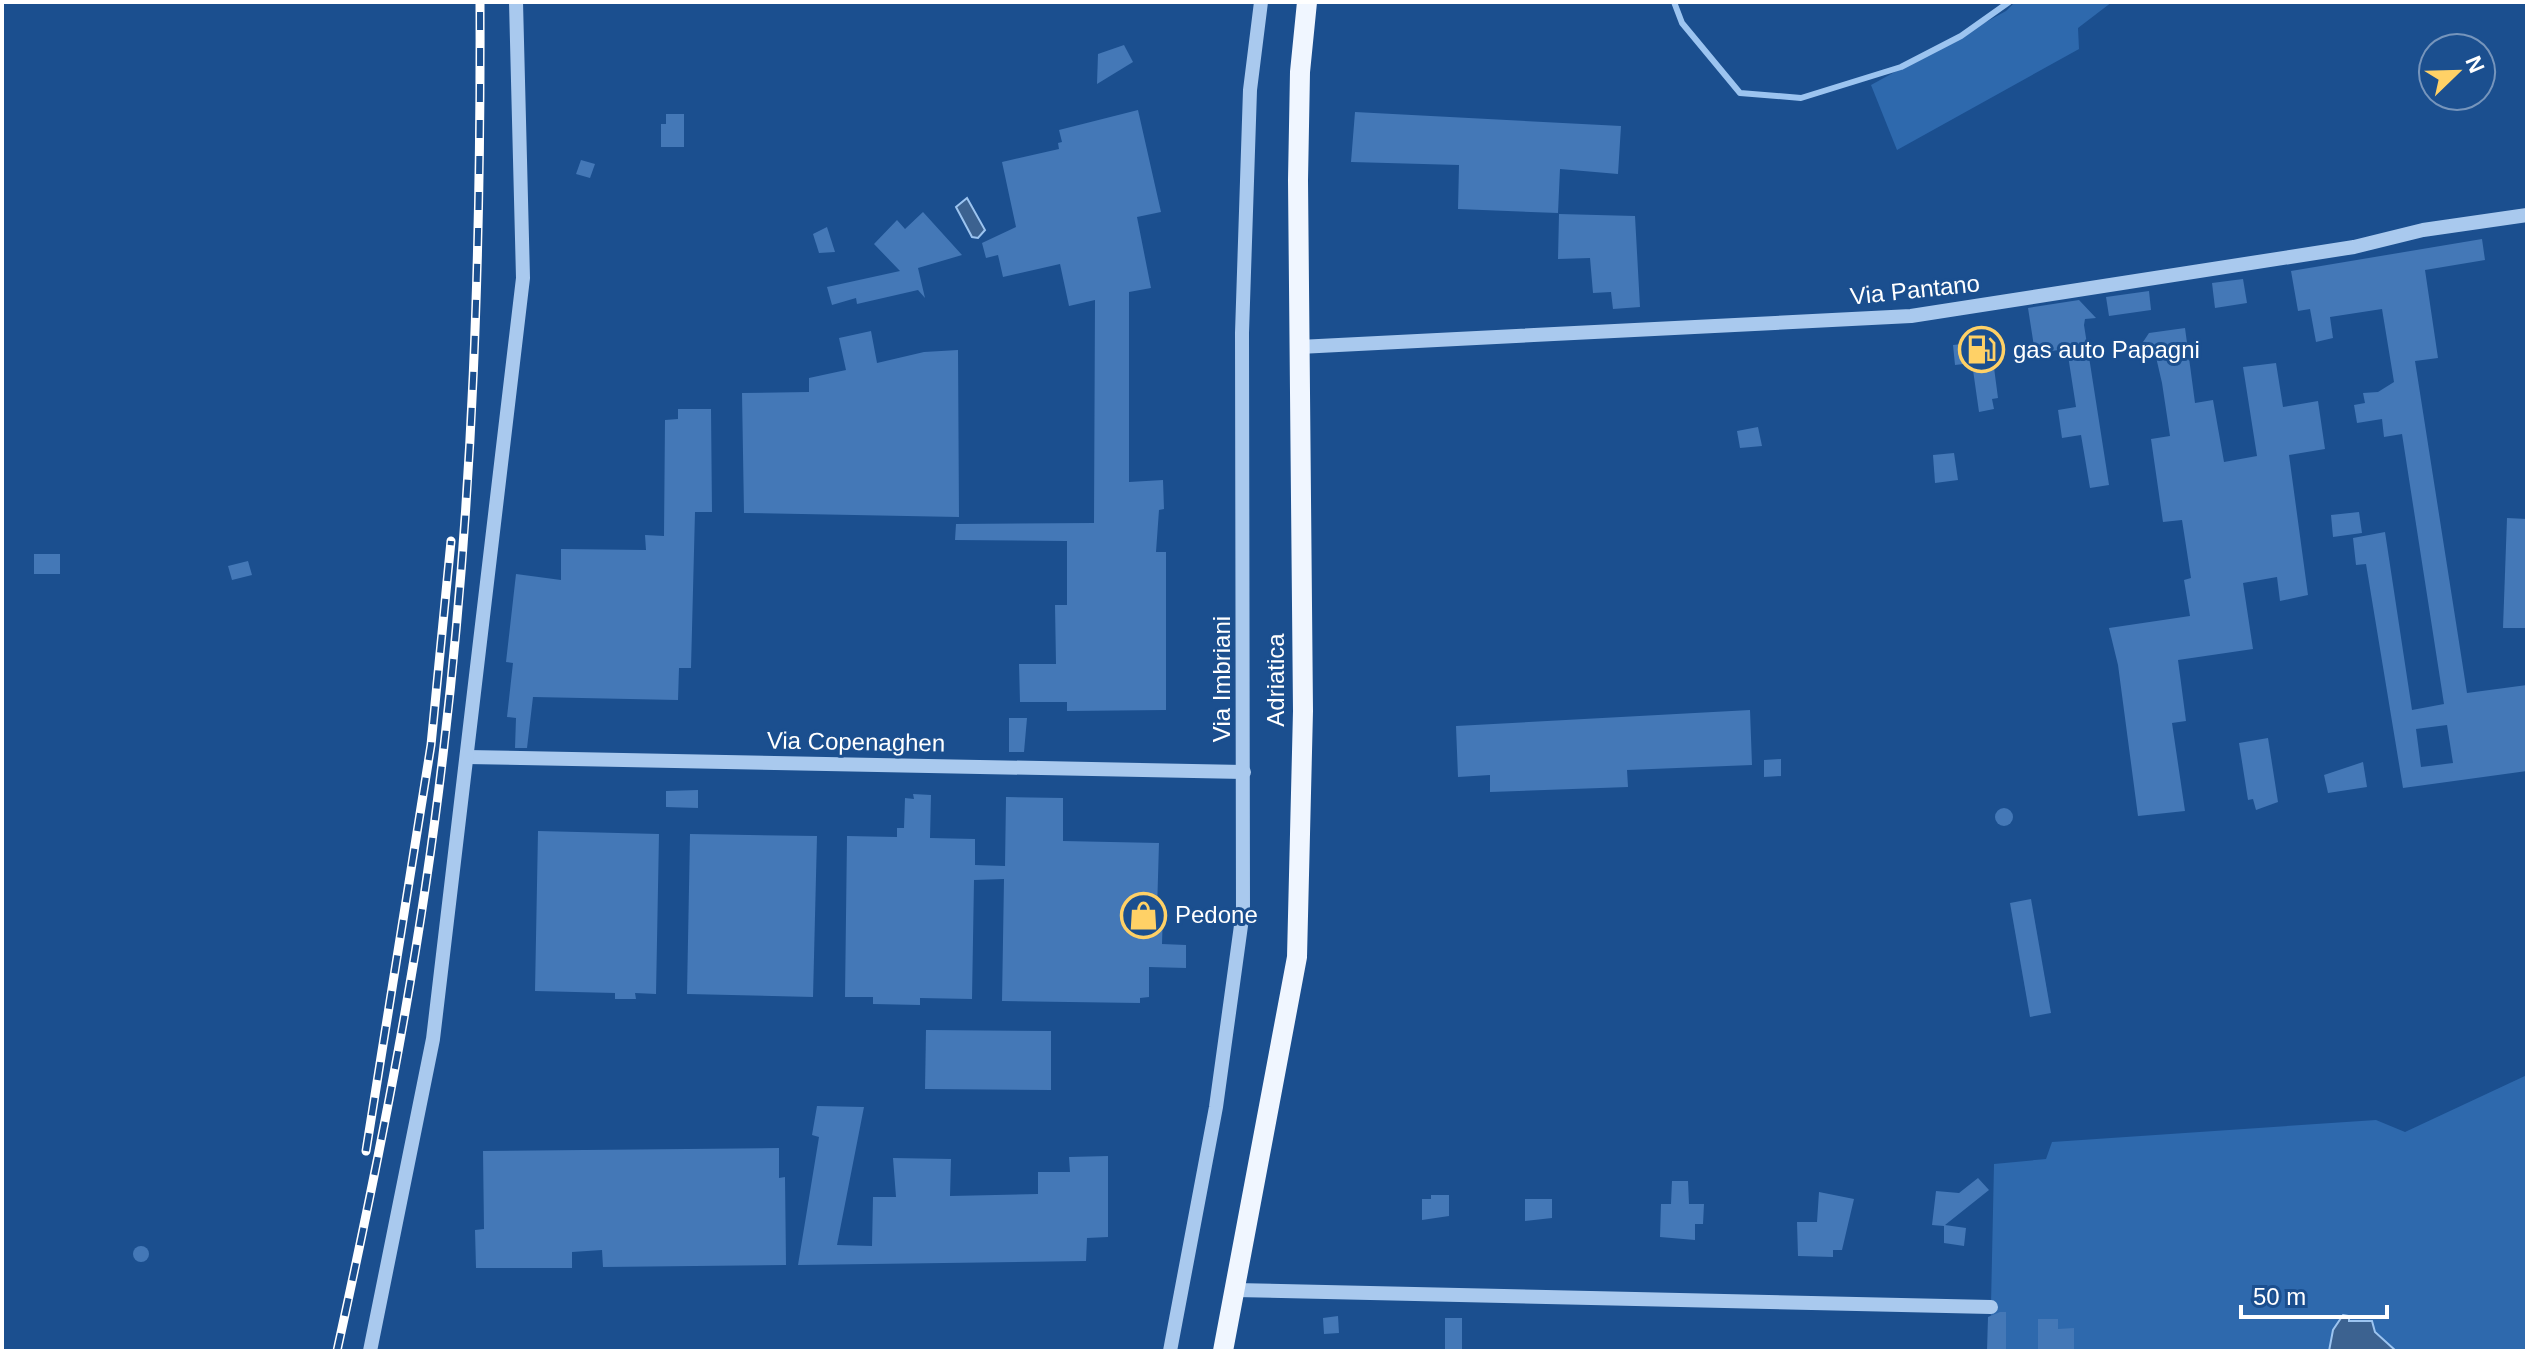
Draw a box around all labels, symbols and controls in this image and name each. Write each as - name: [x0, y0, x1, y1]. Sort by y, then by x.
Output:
- north arrow: [2417, 32, 2497, 112]
- text: N: [2460, 52, 2490, 77]
- street label: Via Pantano: [1849, 269, 1981, 310]
- fuel station icon: gas auto Papagni: [1958, 326, 2006, 374]
- place label: gas auto Papagni: [2013, 336, 2200, 363]
- street label: Via Imbriani: [1208, 616, 1235, 742]
- street label: Adriatica: [1262, 633, 1289, 727]
- street label: Via Copenaghen: [767, 726, 945, 757]
- shop icon: Pedone: [1120, 891, 1168, 939]
- place label: Pedone: [1175, 901, 1258, 928]
- scale bar: [2241, 1269, 2387, 1319]
- text: 50 m: [2253, 1283, 2306, 1310]

